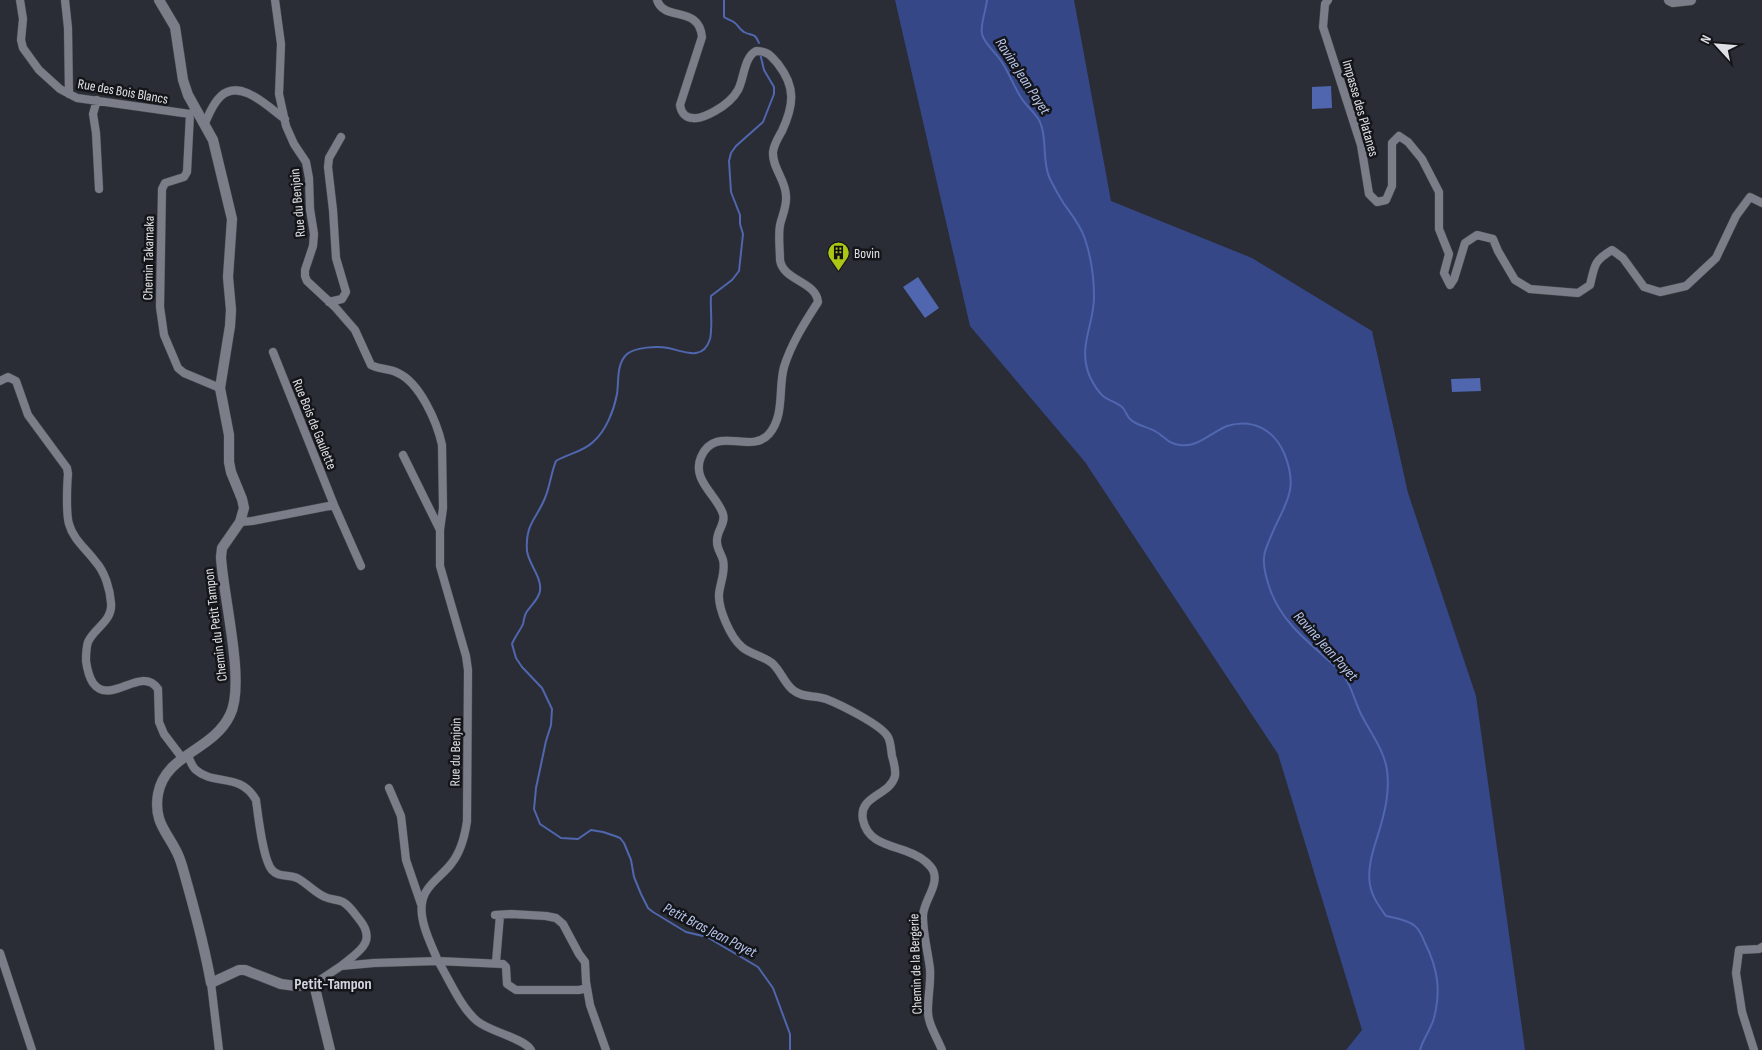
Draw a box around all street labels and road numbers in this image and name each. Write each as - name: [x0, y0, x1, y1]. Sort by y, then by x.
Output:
- street label: Impasse des Platanes: [1339, 58, 1382, 158]
- street label: Rue des Bois Blancs: [76, 75, 170, 108]
- street label: Rue du Benjoin: [286, 168, 309, 238]
- street label: Chemin Takamaka: [139, 216, 158, 300]
- street label: Rue Bois de Gaulette: [289, 376, 340, 472]
- street label: Chemin du Petit Tampon: [200, 567, 231, 682]
- street label: Rue du Benjoin: [446, 717, 465, 787]
- street label: Chemin de la Bergerie: [905, 913, 926, 1015]

